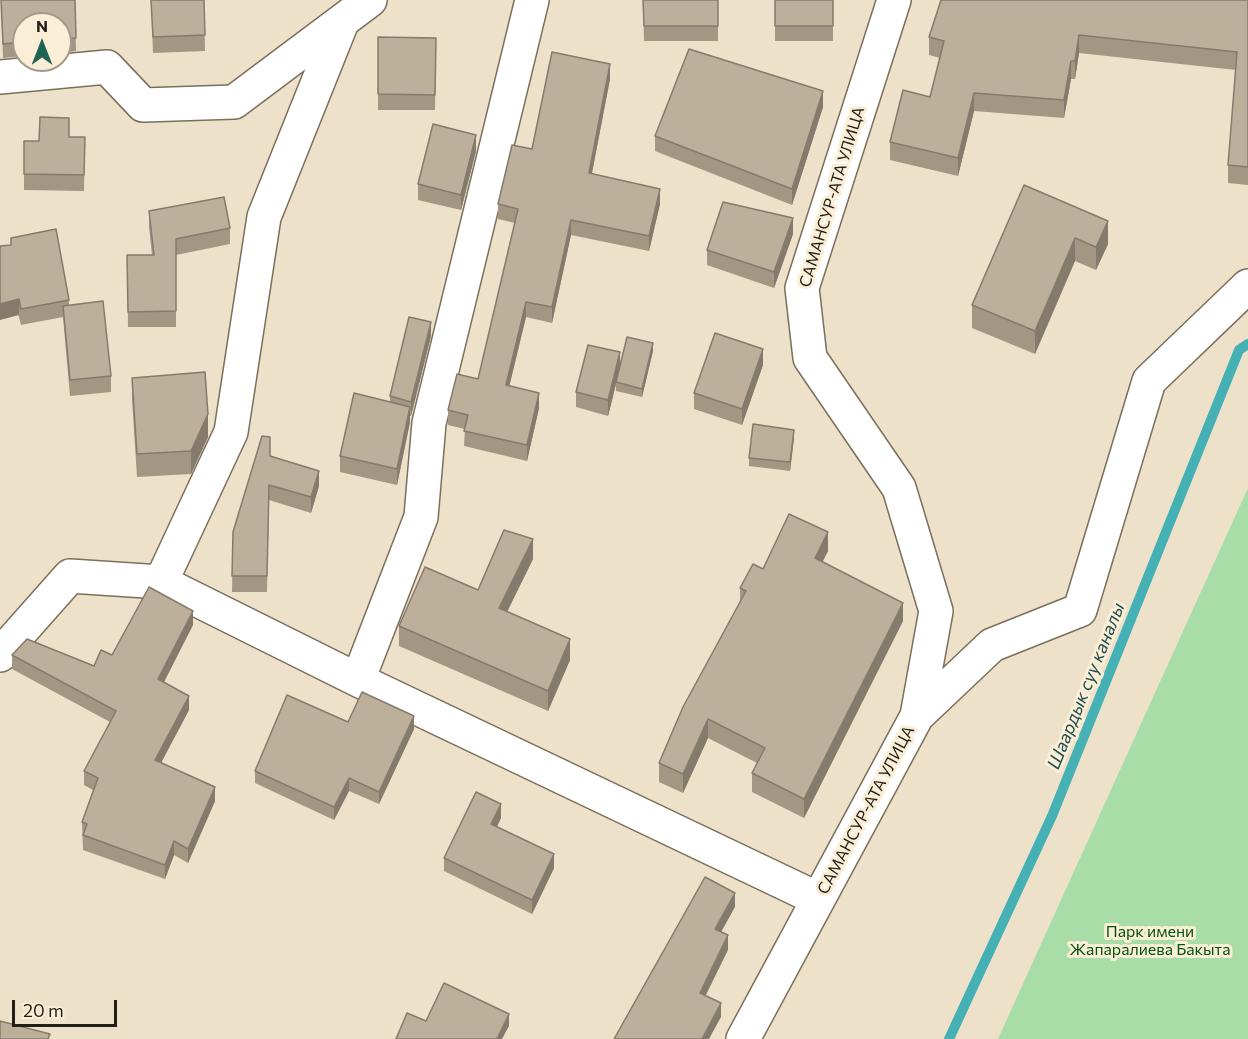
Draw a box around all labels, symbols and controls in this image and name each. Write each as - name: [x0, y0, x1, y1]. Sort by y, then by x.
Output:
- north arrow: [12, 12, 72, 72]
- text: N: [36, 16, 48, 35]
- street label: САМАНСУР-АТА УЛИЦА: [795, 104, 869, 290]
- water label: Шаардык суу каналы: [1043, 600, 1129, 772]
- street label: САМАНСУР-АТА УЛИЦА: [813, 723, 919, 897]
- park label: Парк имени Жапаралиева Бакыта: [1070, 922, 1230, 960]
- scale bar: [15, 988, 120, 1026]
- text: 20 m: [23, 999, 64, 1021]

